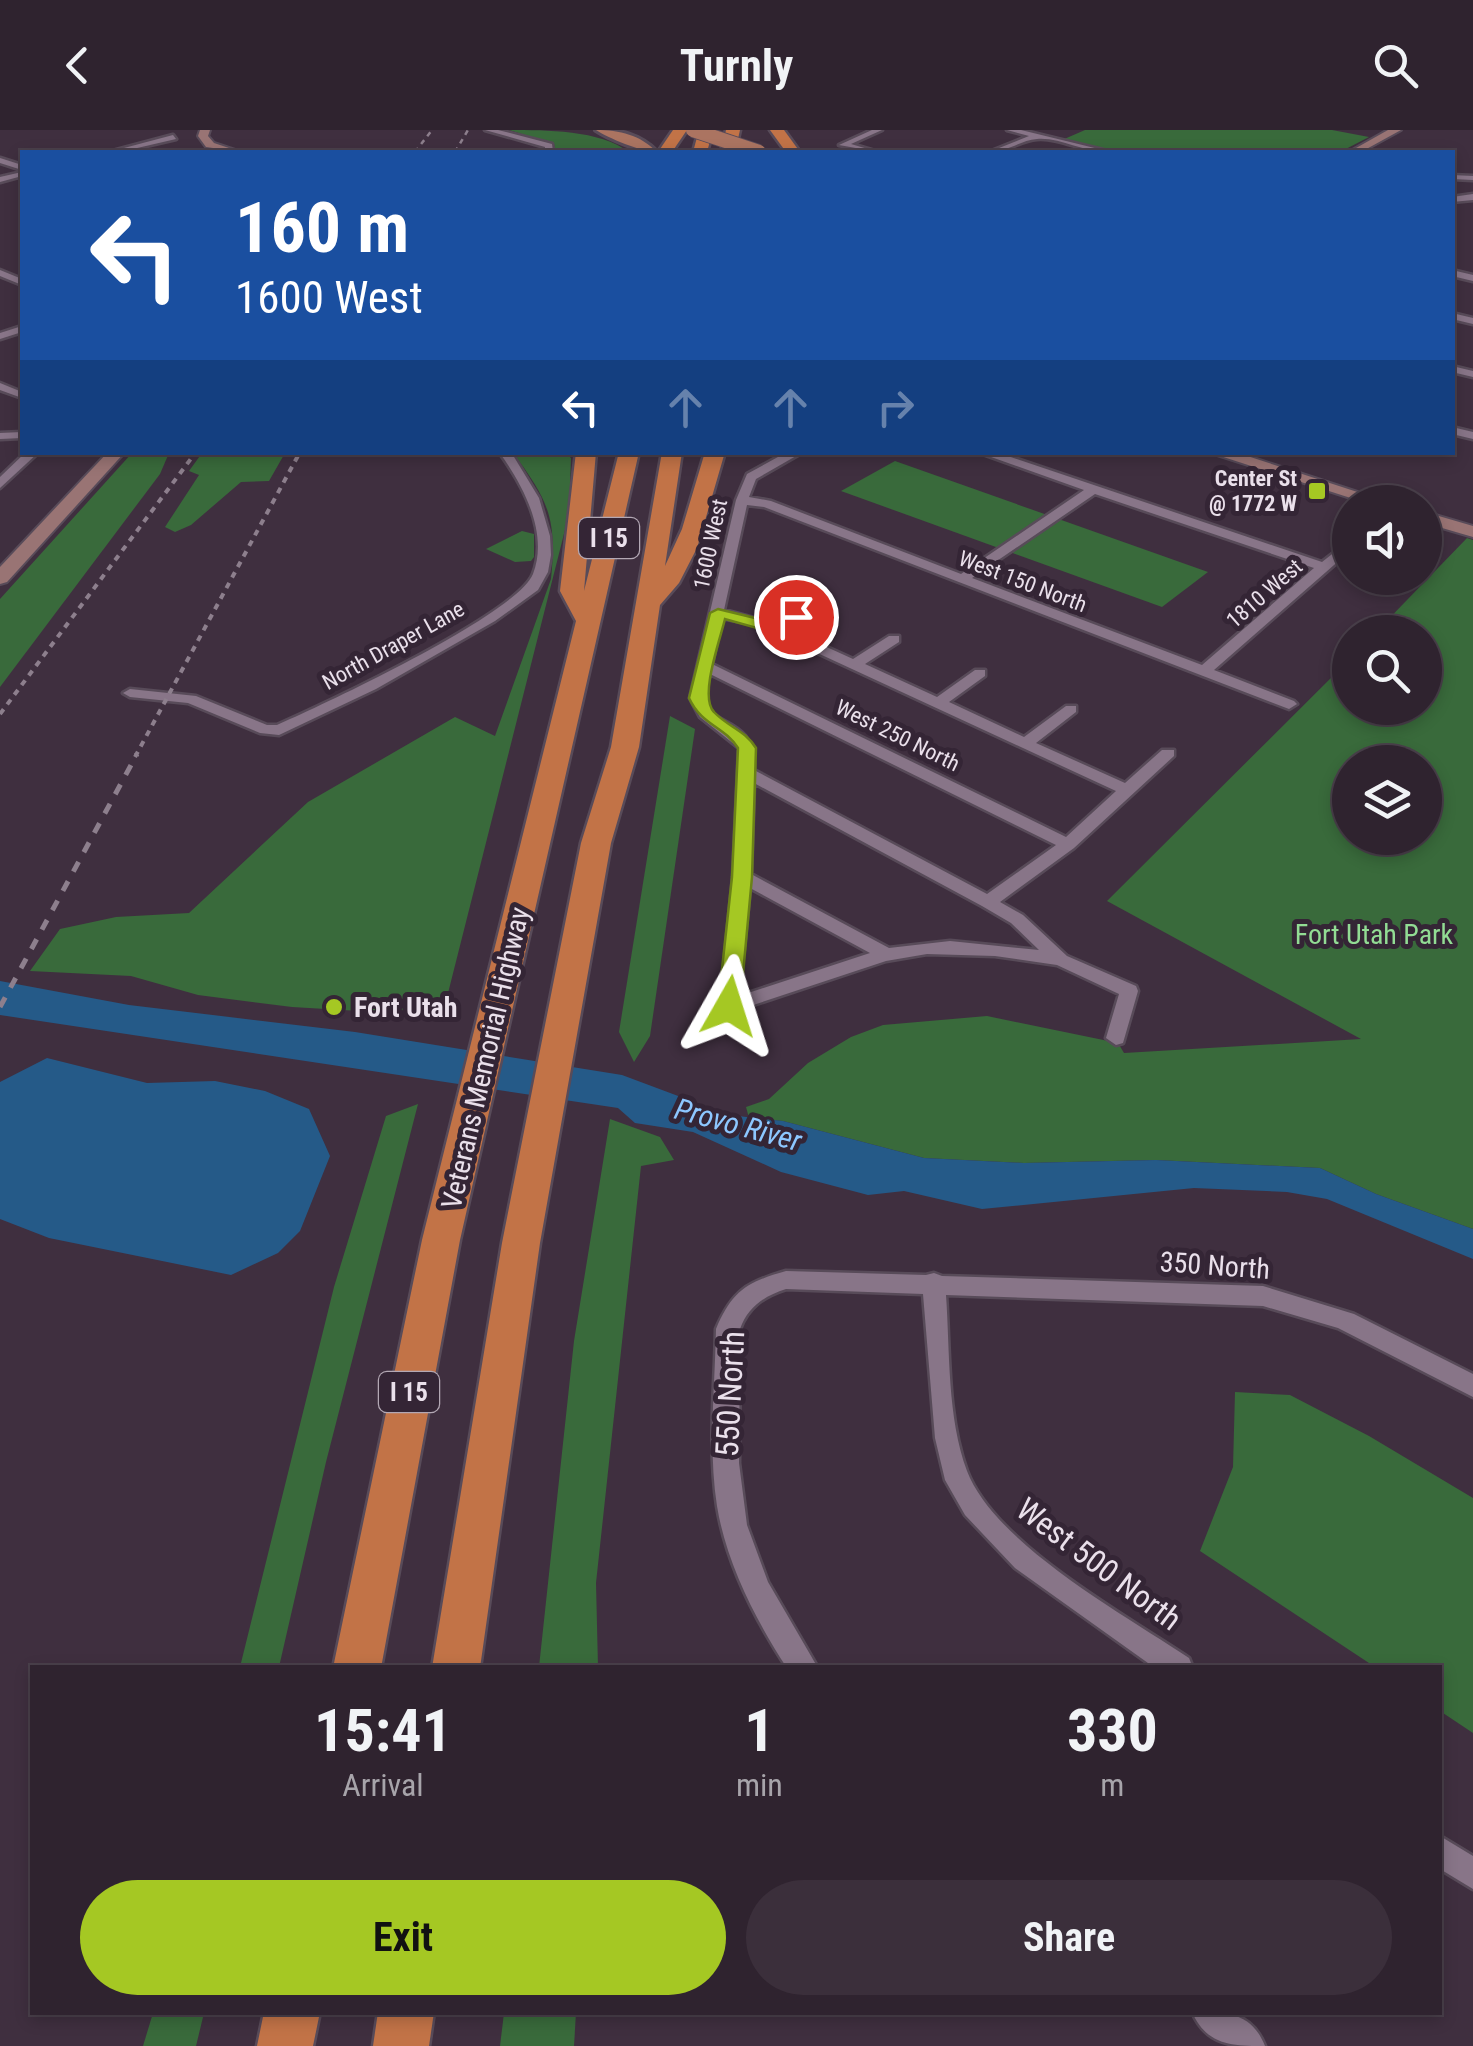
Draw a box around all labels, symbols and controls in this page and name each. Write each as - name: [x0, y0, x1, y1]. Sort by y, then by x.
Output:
- icon: back: [50, 38, 105, 93]
- icon: search: [1368, 38, 1423, 93]
- text: Turnly: [680, 39, 793, 92]
- text: 160 m: [235, 187, 409, 269]
- icon: left: [70, 190, 200, 320]
- text: 1600 West: [235, 271, 423, 324]
- icon: left: [553, 380, 608, 435]
- icon: ahead: [658, 380, 713, 435]
- icon: ahead: [763, 380, 818, 435]
- icon: right: [868, 380, 923, 435]
- place label: Center St @ 1772 W: [1209, 466, 1297, 516]
- marker: Center St @ 1772 W: [1306, 480, 1328, 502]
- map controls: [1332, 485, 1442, 855]
- button: sound: [1332, 485, 1442, 595]
- street label: 1600 West: [689, 497, 732, 592]
- road number: I 15: [579, 518, 639, 558]
- street label: West 150 North: [955, 546, 1090, 617]
- street label: 1810 West: [1221, 554, 1307, 633]
- pin: [754, 575, 839, 660]
- icon: arrive: [769, 590, 824, 645]
- street label: North Draper Lane: [318, 596, 469, 695]
- button: search: [1332, 615, 1442, 725]
- street label: West 250 North: [832, 695, 964, 776]
- button: layers: [1332, 745, 1442, 855]
- street label: Veterans Memorial Highway: [435, 904, 536, 1212]
- park label: Fort Utah Park: [1295, 918, 1454, 951]
- position arrow: [677, 954, 781, 1058]
- place label: Fort Utah: [354, 991, 458, 1024]
- marker: Fort Utah: [323, 996, 345, 1018]
- water label: Provo River: [671, 1091, 806, 1158]
- street label: 350 North: [1159, 1245, 1271, 1286]
- street label: 550 North: [708, 1330, 752, 1458]
- road number: I 15: [379, 1372, 439, 1412]
- street label: West 500 North: [1009, 1490, 1189, 1638]
- text: 15:41: [314, 1695, 452, 1766]
- text: 1: [744, 1695, 775, 1766]
- text: 330: [1067, 1695, 1158, 1766]
- text: Arrival: [342, 1766, 424, 1804]
- text: min: [736, 1766, 783, 1804]
- text: m: [1100, 1766, 1124, 1804]
- button: Exit: [80, 1880, 726, 1995]
- button: Share: [746, 1880, 1392, 1995]

